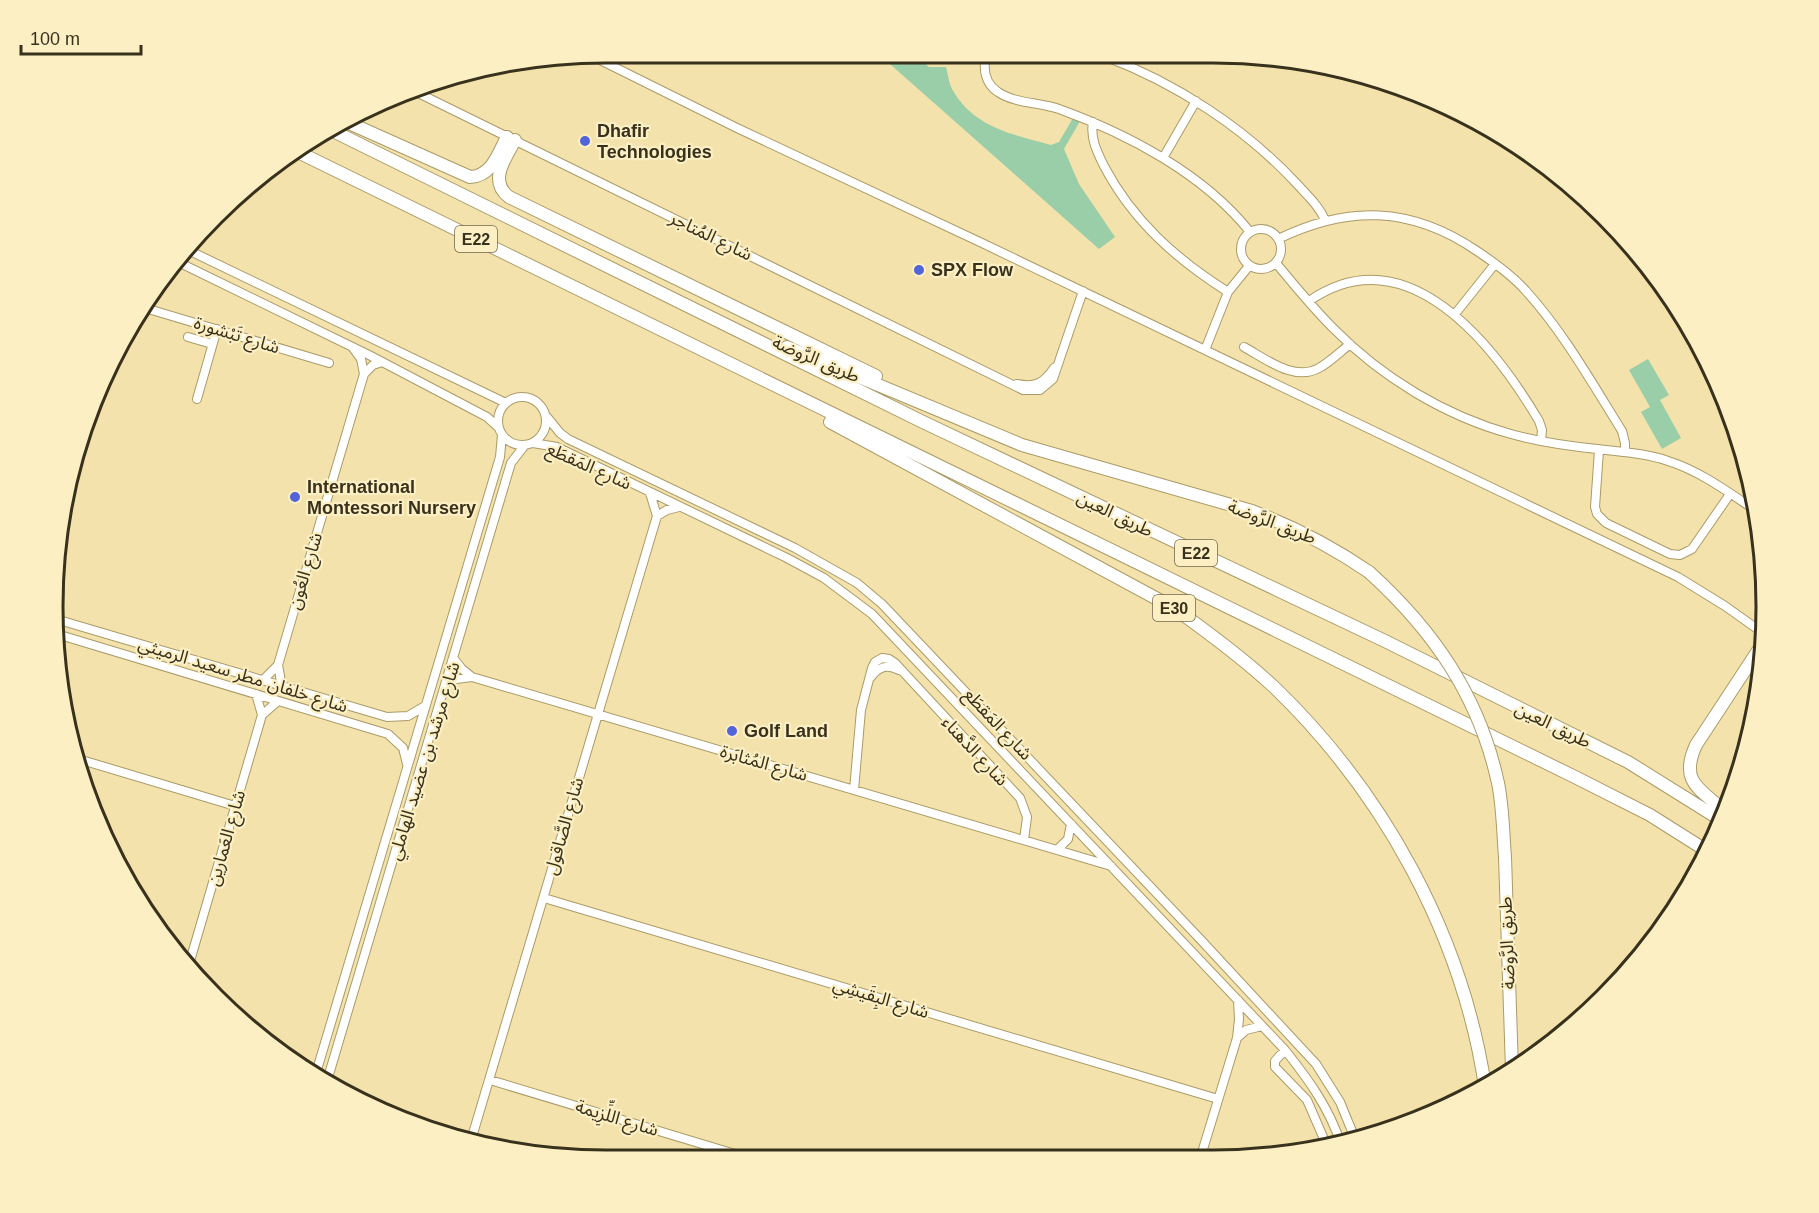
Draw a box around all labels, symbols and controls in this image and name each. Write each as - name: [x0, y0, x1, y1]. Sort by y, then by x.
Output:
- scale bar: [21, 18, 141, 56]
- text: 100 m: [30, 29, 80, 49]
- place label: Dhafir Technologies: [597, 121, 712, 162]
- marker: Dhafir Technologies: [578, 134, 592, 148]
- street label: شارع المُتاجر: [664, 207, 755, 268]
- road number: E22: [455, 226, 497, 252]
- place label: SPX Flow: [931, 260, 1014, 280]
- marker: SPX Flow: [912, 263, 926, 277]
- street label: شارع تَبْشورة: [191, 312, 282, 361]
- street label: طريق الرَّوضة: [769, 332, 863, 387]
- street label: شارع المَقطَع: [542, 438, 634, 497]
- place label: International Montessori Nursery: [307, 477, 476, 518]
- street label: طريق العين: [1073, 487, 1156, 542]
- marker: International Montessori Nursery: [288, 490, 302, 504]
- street label: طريق الرَّوضة: [1225, 496, 1319, 549]
- street label: شارع العُون: [284, 530, 330, 613]
- road number: E22: [1175, 540, 1217, 566]
- road number: E30: [1153, 595, 1195, 621]
- street label: شارع خلفان مطر سعيد الرميثي: [135, 634, 350, 720]
- street label: شارع مرشد بن عضيد الهاملي: [384, 659, 468, 864]
- street label: شارع المَقطَع: [957, 684, 1036, 767]
- street label: طريق العين: [1511, 698, 1594, 753]
- street label: شارع الدَّهناء: [935, 711, 1013, 793]
- place label: Golf Land: [744, 721, 828, 741]
- marker: Golf Land: [725, 724, 739, 738]
- street label: شارع المُثابَرة: [717, 741, 810, 789]
- street label: شارع الصَّاقول: [541, 775, 591, 878]
- street label: شارع العَمارين: [203, 788, 253, 889]
- street label: طريق الرَّوضة: [1495, 896, 1520, 990]
- street label: شارع البِقَيشِي: [829, 973, 932, 1026]
- street label: شارع اللِّزِيمة: [572, 1089, 663, 1144]

